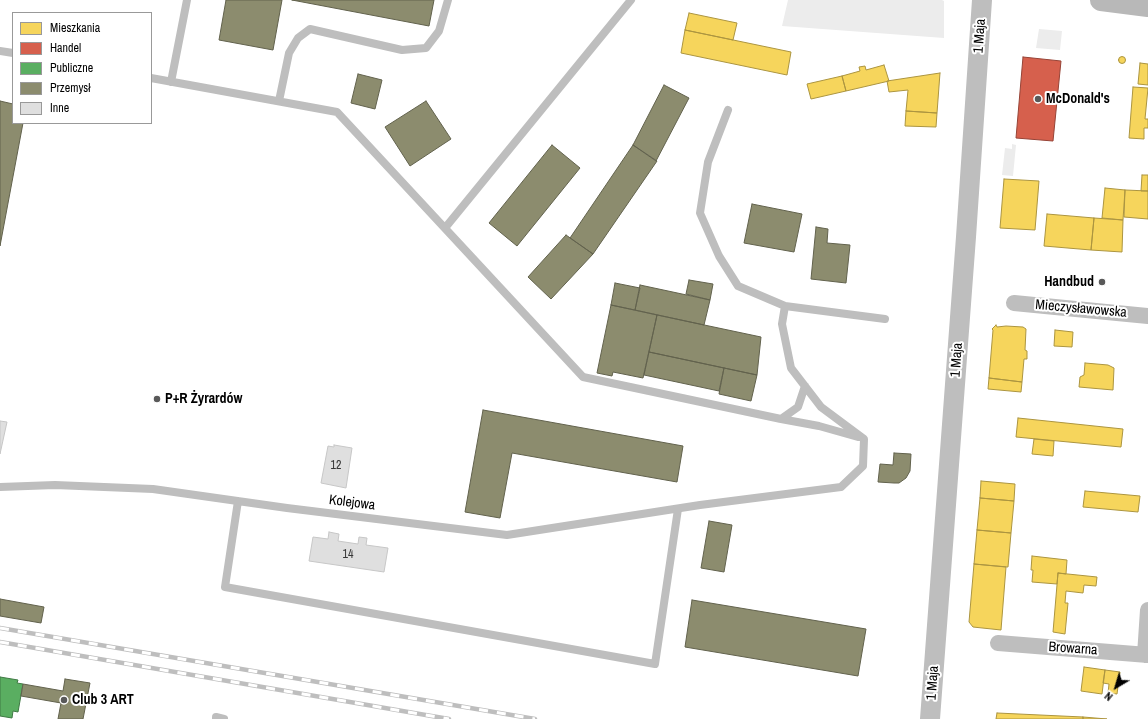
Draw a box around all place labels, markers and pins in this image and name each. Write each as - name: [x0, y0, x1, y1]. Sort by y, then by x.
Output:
- place label: McDonald's: [1046, 91, 1110, 107]
- marker: McDonald's: [1033, 94, 1043, 104]
- place label: Handbud: [1044, 274, 1094, 290]
- marker: Handbud: [1097, 277, 1107, 287]
- place label: P+R Żyrardów: [165, 391, 243, 407]
- marker: P+R Żyrardów: [152, 394, 162, 404]
- place label: Club 3 ART: [72, 692, 134, 708]
- marker: Club 3 ART: [59, 695, 69, 705]

